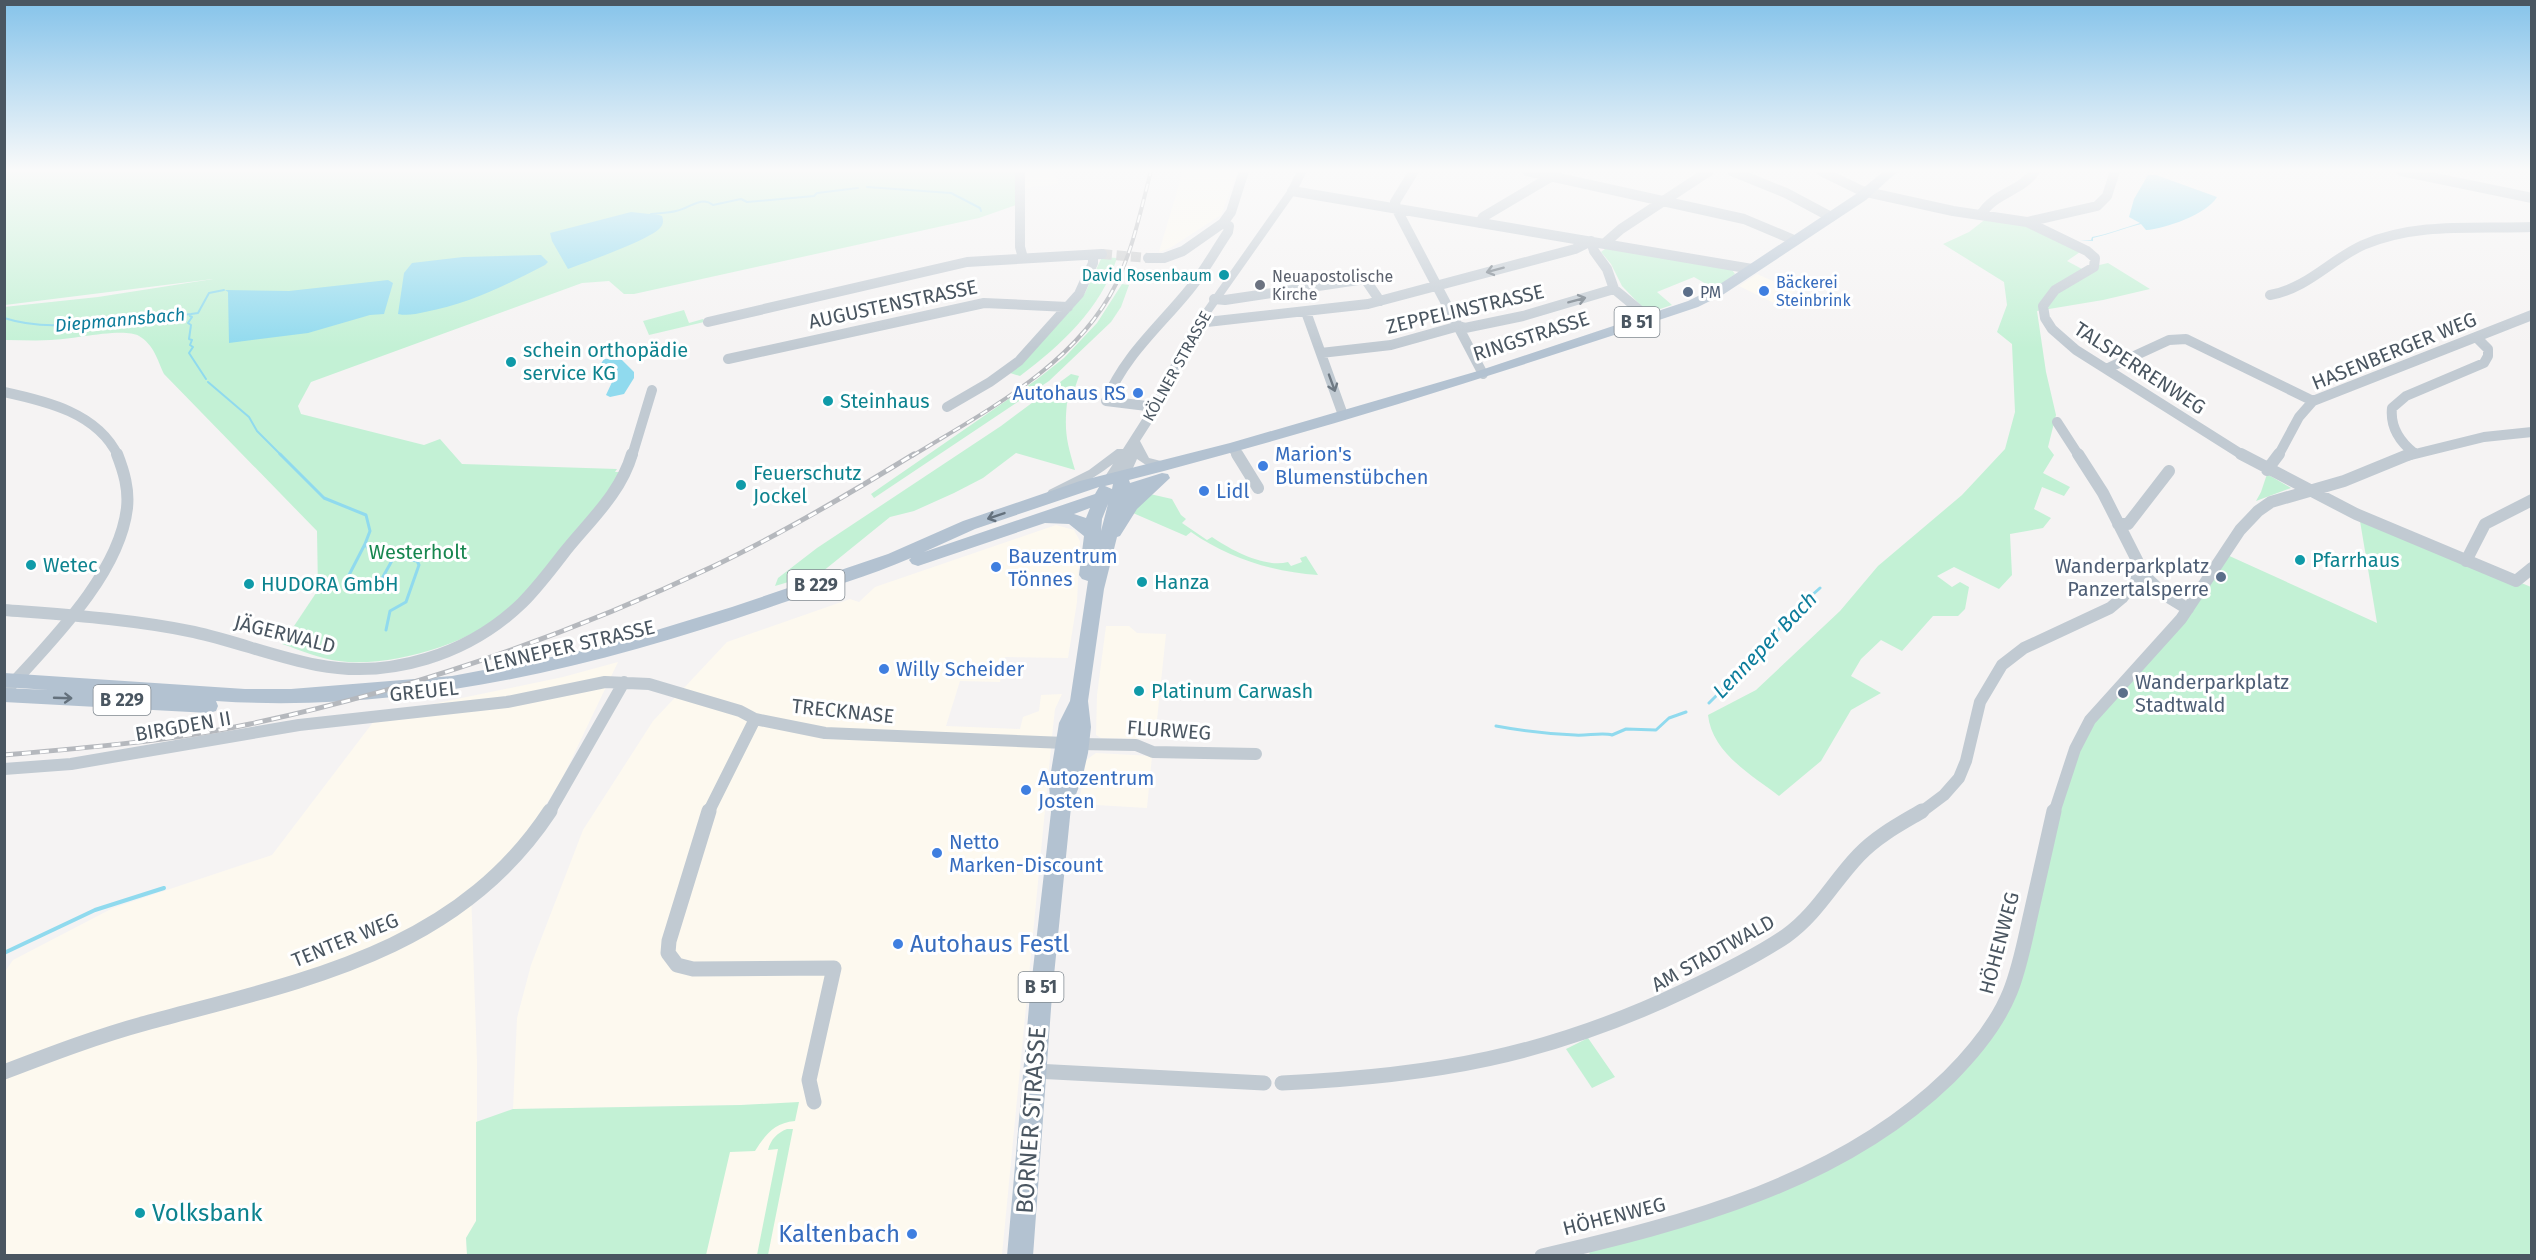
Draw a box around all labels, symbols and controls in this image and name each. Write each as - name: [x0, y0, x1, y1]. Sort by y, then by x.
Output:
- one-way arrow: [1486, 265, 1505, 277]
- place label: David Rosenbaum: [1082, 266, 1212, 285]
- place label: Neuapostolische Kirche: [1272, 267, 1393, 304]
- marker: David Rosenbaum: [1217, 268, 1231, 282]
- place label: Bäckerei Steinbrink: [1776, 273, 1851, 310]
- street label: AUGUSTENSTRASSE: [806, 274, 980, 334]
- marker: Neuapostolische Kirche: [1253, 278, 1267, 292]
- street label: ZEPPELINSTRASSE: [1384, 279, 1546, 339]
- place label: PM: [1700, 283, 1721, 302]
- marker: Bäckerei Steinbrink: [1757, 284, 1771, 298]
- marker: PM: [1681, 285, 1695, 299]
- one-way arrow: [1567, 294, 1586, 306]
- water label: Diepmannsbach: [54, 303, 186, 337]
- street label: RINGSTRASSE: [1470, 306, 1592, 366]
- road number: B 51: [1614, 307, 1660, 337]
- street label: HASENBERGER WEG: [2308, 307, 2480, 395]
- street label: KÖLNER STRASSE: [1139, 308, 1215, 424]
- street label: TALSPERRENWEG: [2070, 317, 2210, 419]
- place label: schein orthopädie service KG: [523, 338, 688, 385]
- marker: schein orthopädie service KG: [504, 355, 518, 369]
- one-way arrow: [1327, 373, 1338, 392]
- place label: Autohaus RS: [1013, 381, 1126, 405]
- marker: Autohaus RS: [1131, 386, 1145, 400]
- place label: Steinhaus: [840, 389, 930, 413]
- marker: Steinhaus: [821, 394, 835, 408]
- place label: Marion's Blumenstübchen: [1275, 442, 1428, 489]
- marker: Marion's Blumenstübchen: [1256, 459, 1270, 473]
- place label: Feuerschutz Jockel: [753, 461, 861, 508]
- marker: Feuerschutz Jockel: [734, 478, 748, 492]
- place label: Lidl: [1216, 479, 1250, 503]
- marker: Lidl: [1197, 484, 1211, 498]
- one-way arrow: [987, 511, 1006, 522]
- park label: Westerholt: [369, 540, 468, 564]
- place label: Bauzentrum Tönnes: [1008, 544, 1118, 591]
- place label: Pfarrhaus: [2312, 548, 2400, 572]
- place label: Wetec: [43, 553, 98, 577]
- marker: Pfarrhaus: [2293, 553, 2307, 567]
- place label: Wanderparkplatz Panzertalsperre: [2055, 554, 2209, 601]
- marker: Wetec: [24, 558, 38, 572]
- marker: Bauzentrum Tönnes: [989, 560, 1003, 574]
- road number: B 229: [788, 570, 844, 600]
- place label: Hanza: [1154, 570, 1210, 594]
- marker: Wanderparkplatz Panzertalsperre: [2214, 570, 2228, 584]
- place label: HUDORA GmbH: [261, 572, 399, 596]
- marker: Hanza: [1135, 575, 1149, 589]
- marker: HUDORA GmbH: [242, 577, 256, 591]
- water label: Lenneper Bach: [1707, 586, 1823, 704]
- street label: JÄGERWALD: [232, 610, 338, 658]
- street label: LENNEPER STRASSE: [481, 615, 657, 677]
- place label: Willy Scheider: [896, 657, 1024, 681]
- marker: Willy Scheider: [877, 662, 891, 676]
- place label: Wanderparkplatz Stadtwald: [2135, 670, 2289, 717]
- street label: GREUEL: [388, 675, 460, 707]
- place label: Platinum Carwash: [1151, 679, 1313, 703]
- marker: Platinum Carwash: [1132, 684, 1146, 698]
- road number: B 229: [94, 685, 150, 715]
- marker: Wanderparkplatz Stadtwald: [2116, 686, 2130, 700]
- one-way arrow: [52, 692, 72, 703]
- street label: TRECKNASE: [791, 694, 895, 728]
- street label: BIRGDEN II: [133, 706, 233, 746]
- street label: FLURWEG: [1126, 715, 1212, 745]
- place label: Autozentrum Josten: [1038, 766, 1155, 813]
- marker: Autozentrum Josten: [1019, 783, 1033, 797]
- place label: Netto Marken-Discount: [949, 830, 1104, 877]
- marker: Netto Marken-Discount: [930, 846, 944, 860]
- street label: HÖHENWEG: [1974, 889, 2024, 997]
- street label: TENTER WEG: [288, 908, 402, 972]
- street label: AM STADTWALD: [1647, 909, 1779, 997]
- place label: Autohaus Festl: [910, 930, 1069, 958]
- marker: Autohaus Festl: [891, 937, 905, 951]
- road number: B 51: [1018, 972, 1064, 1002]
- street label: BORNER STRASSE: [1010, 1025, 1052, 1215]
- street label: HÖHENWEG: [1560, 1192, 1668, 1240]
- place label: Volksbank: [152, 1199, 263, 1227]
- marker: Volksbank: [133, 1206, 147, 1220]
- place label: Kaltenbach: [778, 1220, 900, 1248]
- marker: Kaltenbach: [905, 1227, 919, 1241]

